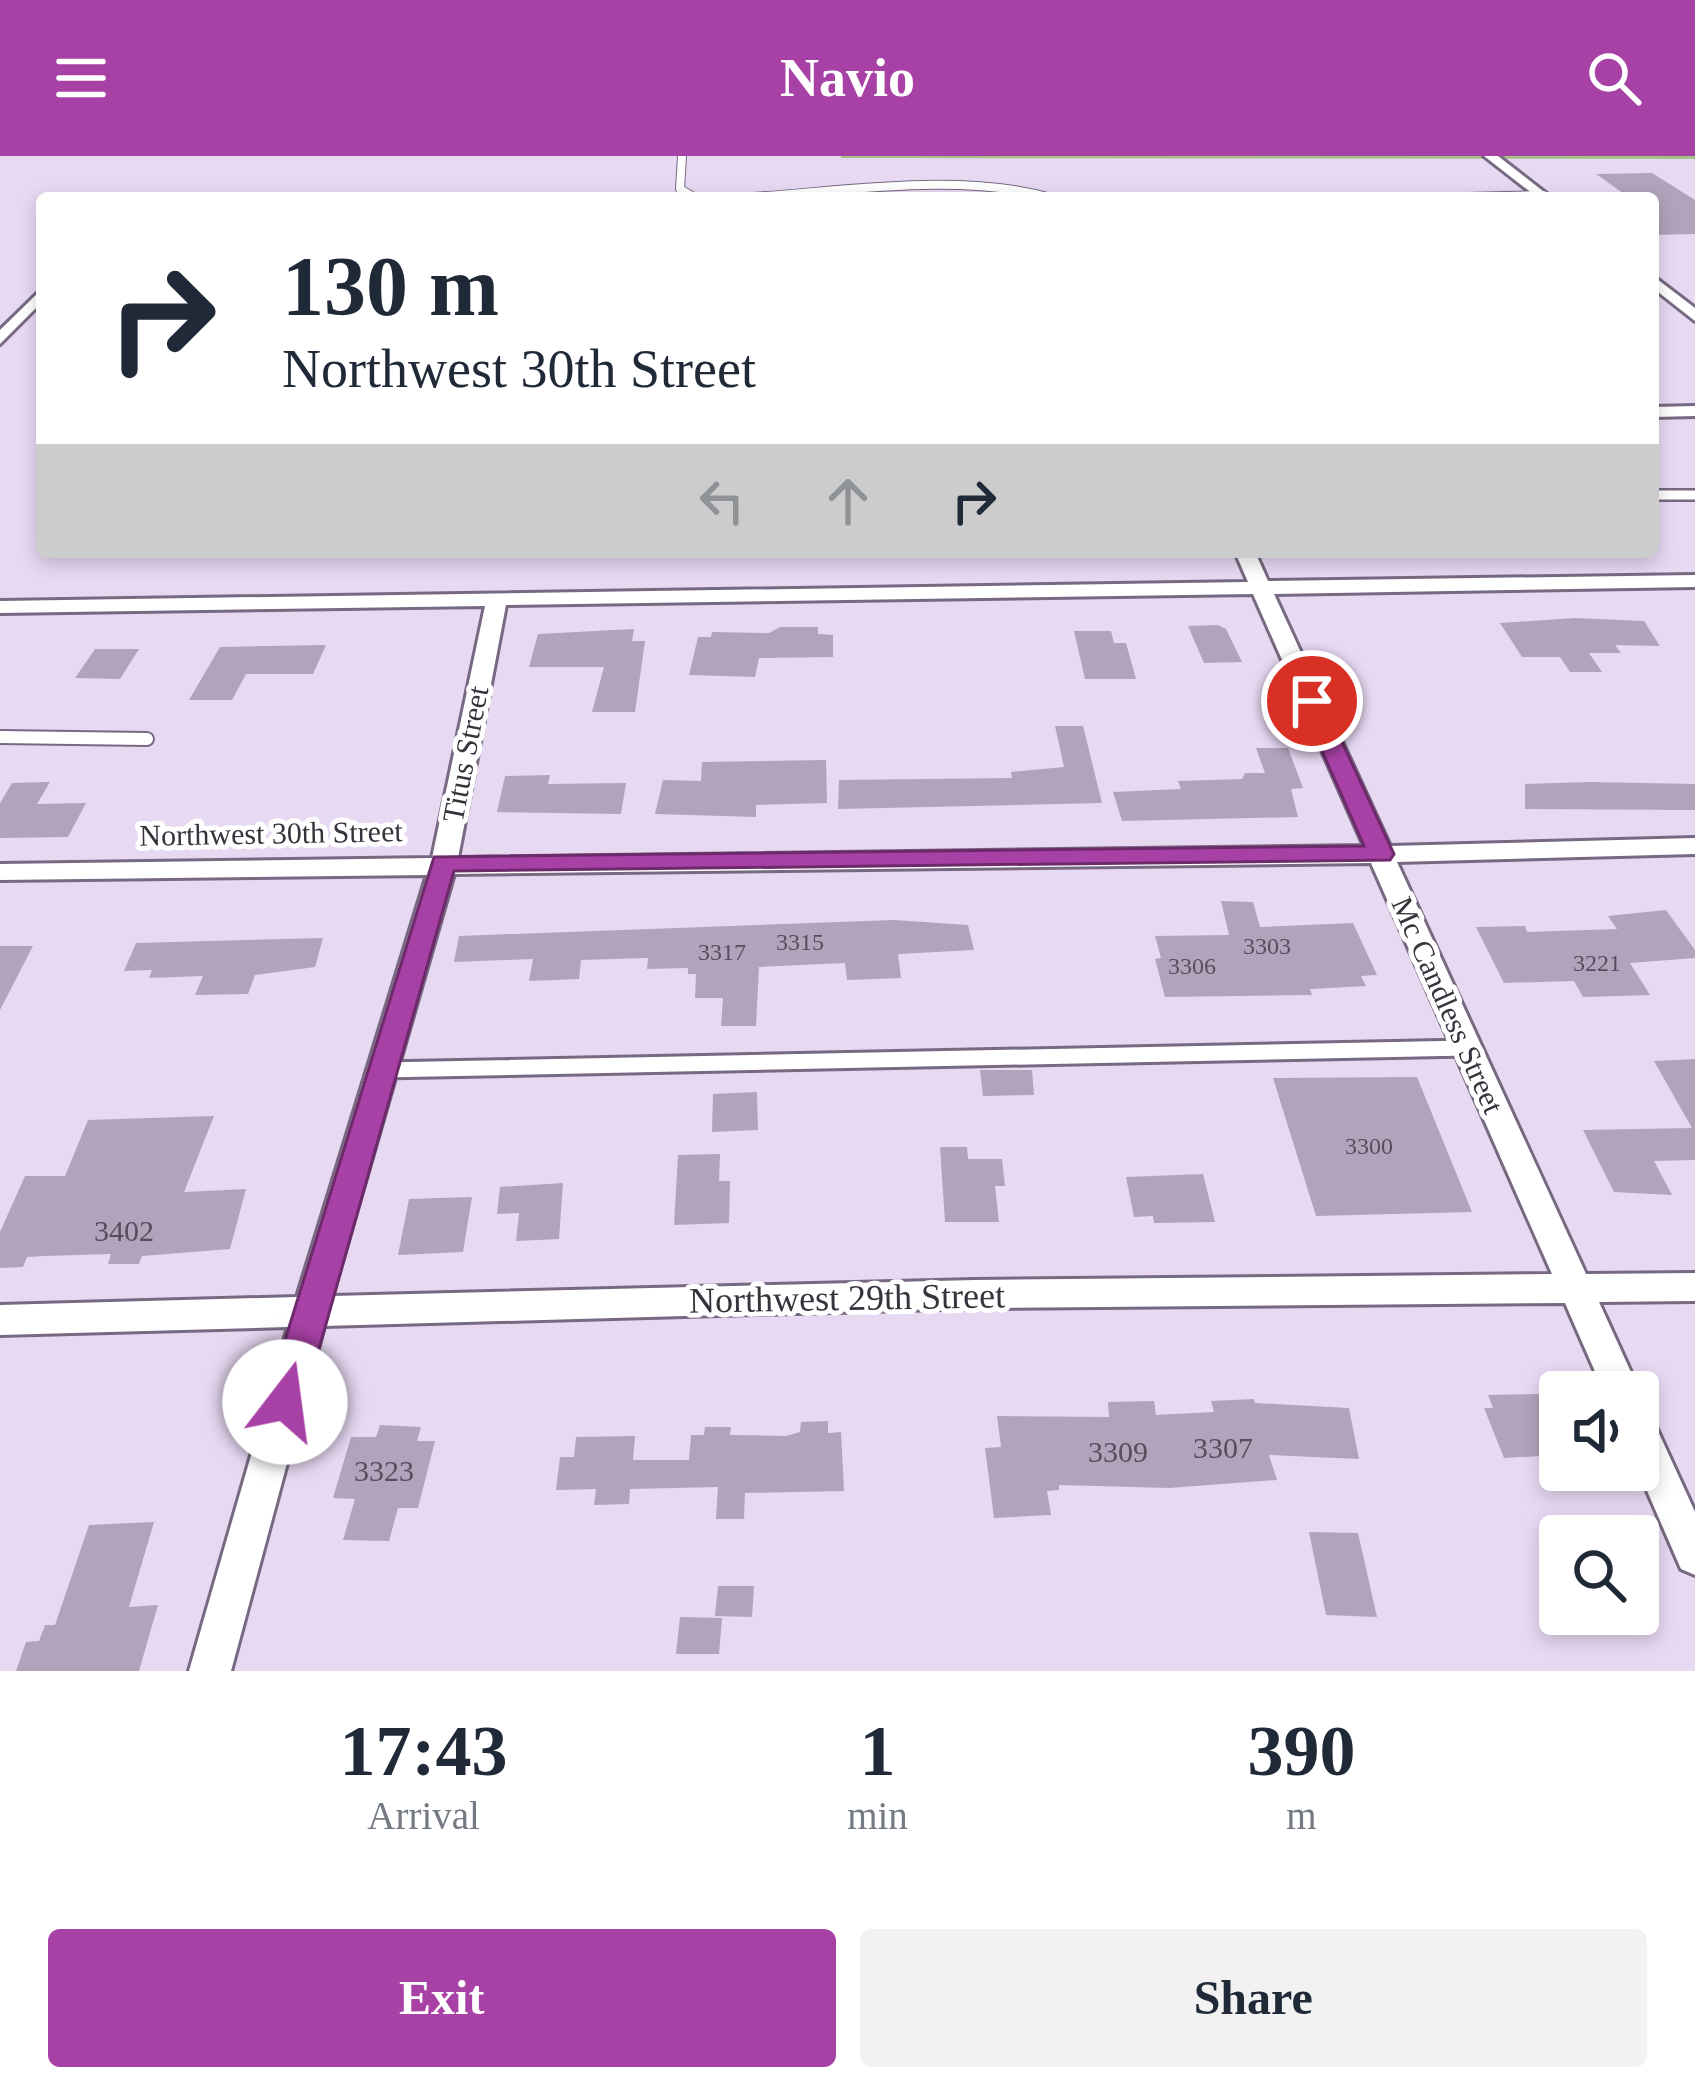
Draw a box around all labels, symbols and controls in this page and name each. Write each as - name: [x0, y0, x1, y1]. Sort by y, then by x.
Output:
- icon: menu: [48, 45, 114, 111]
- icon: search: [1581, 45, 1647, 111]
- text: Navio: [780, 48, 915, 108]
- icon: right: [84, 240, 240, 396]
- text: 130 m: [282, 240, 499, 333]
- text: Northwest 30th Street: [282, 339, 756, 399]
- icon: left: [689, 468, 755, 534]
- icon: ahead: [815, 468, 881, 534]
- icon: right: [941, 468, 1007, 534]
- pin: [1261, 650, 1363, 752]
- icon: arrive: [1279, 668, 1345, 734]
- street label: Titus Street: [436, 682, 494, 825]
- street label: Northwest 30th Street: [139, 814, 404, 852]
- street label: Mc Candless Street: [1385, 892, 1511, 1119]
- house number: 3315: [776, 929, 824, 955]
- house number: 3303: [1243, 933, 1291, 959]
- house number: 3317: [698, 939, 746, 965]
- house number: 3221: [1573, 950, 1621, 976]
- house number: 3306: [1168, 953, 1216, 979]
- house number: 3300: [1345, 1133, 1393, 1159]
- house number: 3402: [94, 1214, 154, 1247]
- street label: Northwest 29th Street: [689, 1275, 1005, 1321]
- position arrow: [222, 1339, 348, 1465]
- map controls: [1539, 1371, 1659, 1635]
- button: sound: [1539, 1371, 1659, 1491]
- house number: 3307: [1193, 1431, 1253, 1464]
- house number: 3309: [1088, 1435, 1148, 1468]
- house number: 3323: [354, 1454, 414, 1487]
- button: search: [1539, 1515, 1659, 1635]
- text: 17:43: [340, 1711, 508, 1791]
- text: 1: [859, 1711, 895, 1791]
- text: 390: [1247, 1711, 1355, 1791]
- text: Arrival: [367, 1794, 480, 1837]
- text: min: [847, 1794, 908, 1837]
- text: m: [1286, 1794, 1317, 1837]
- button: Exit: [48, 1929, 836, 2067]
- button: Share: [860, 1929, 1647, 2067]

